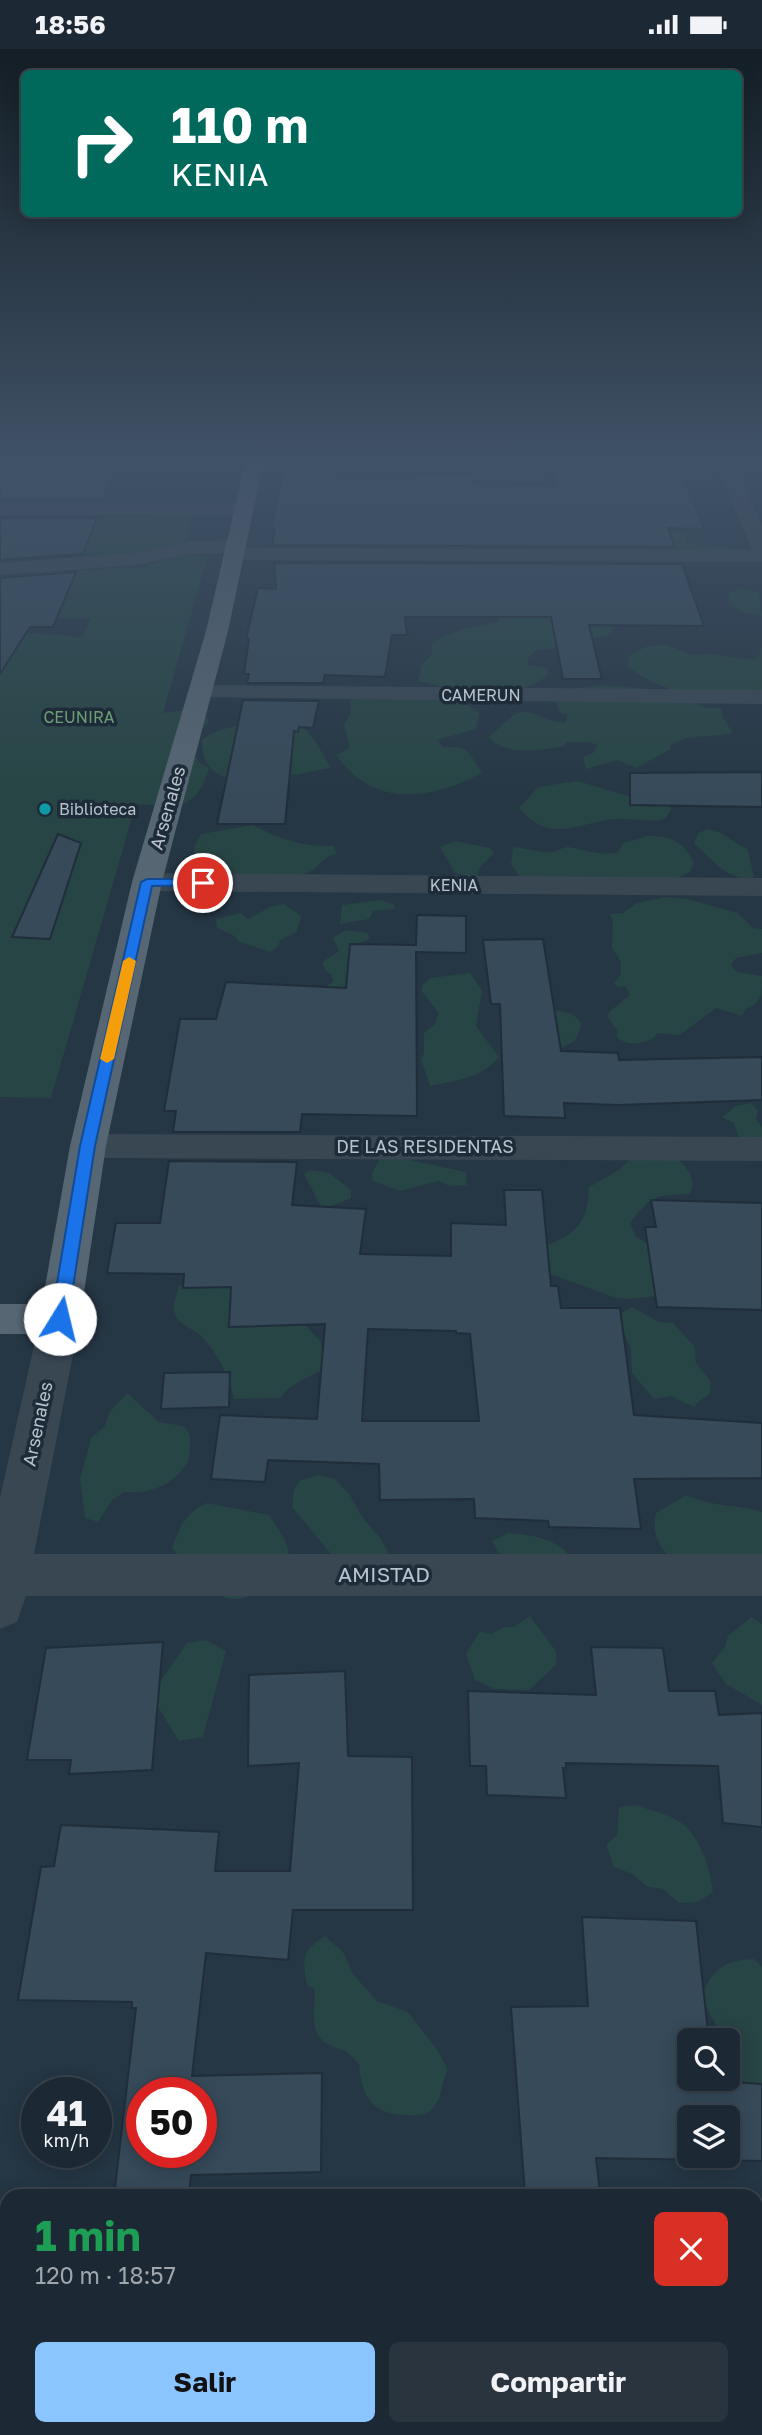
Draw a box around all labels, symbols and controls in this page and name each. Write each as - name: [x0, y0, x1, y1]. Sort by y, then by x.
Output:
- text: 18:56: [35, 9, 106, 40]
- text: 110 m: [171, 95, 308, 154]
- icon: right: [56, 98, 147, 189]
- text: KENIA: [171, 155, 268, 193]
- street label: CAMERUN: [441, 685, 521, 705]
- park label: CEUNIRA: [43, 707, 115, 727]
- street label: Arsenales: [145, 763, 189, 852]
- place label: Biblioteca: [59, 799, 136, 819]
- marker: Biblioteca: [37, 801, 53, 817]
- pin: [173, 853, 233, 913]
- icon: arrive: [184, 864, 222, 902]
- street label: KENIA: [430, 875, 479, 895]
- street label: DE LAS RESIDENTAS: [336, 1135, 514, 1157]
- position arrow: [23, 1282, 97, 1356]
- street label: Arsenales: [17, 1380, 57, 1468]
- street label: AMISTAD: [338, 1561, 430, 1587]
- map controls: [677, 2028, 740, 2168]
- button: search: [677, 2028, 740, 2091]
- speed limit sign: 50: [126, 2077, 217, 2168]
- text: 41: [47, 2092, 86, 2134]
- button: layers: [677, 2105, 740, 2168]
- text: km/h: [44, 2129, 89, 2151]
- text: 1 min: [35, 2210, 141, 2260]
- button: close: [654, 2212, 728, 2286]
- text: 120 m · 18:57: [35, 2261, 176, 2289]
- button: Salir: [35, 2342, 375, 2422]
- button: Compartir: [389, 2342, 728, 2422]

